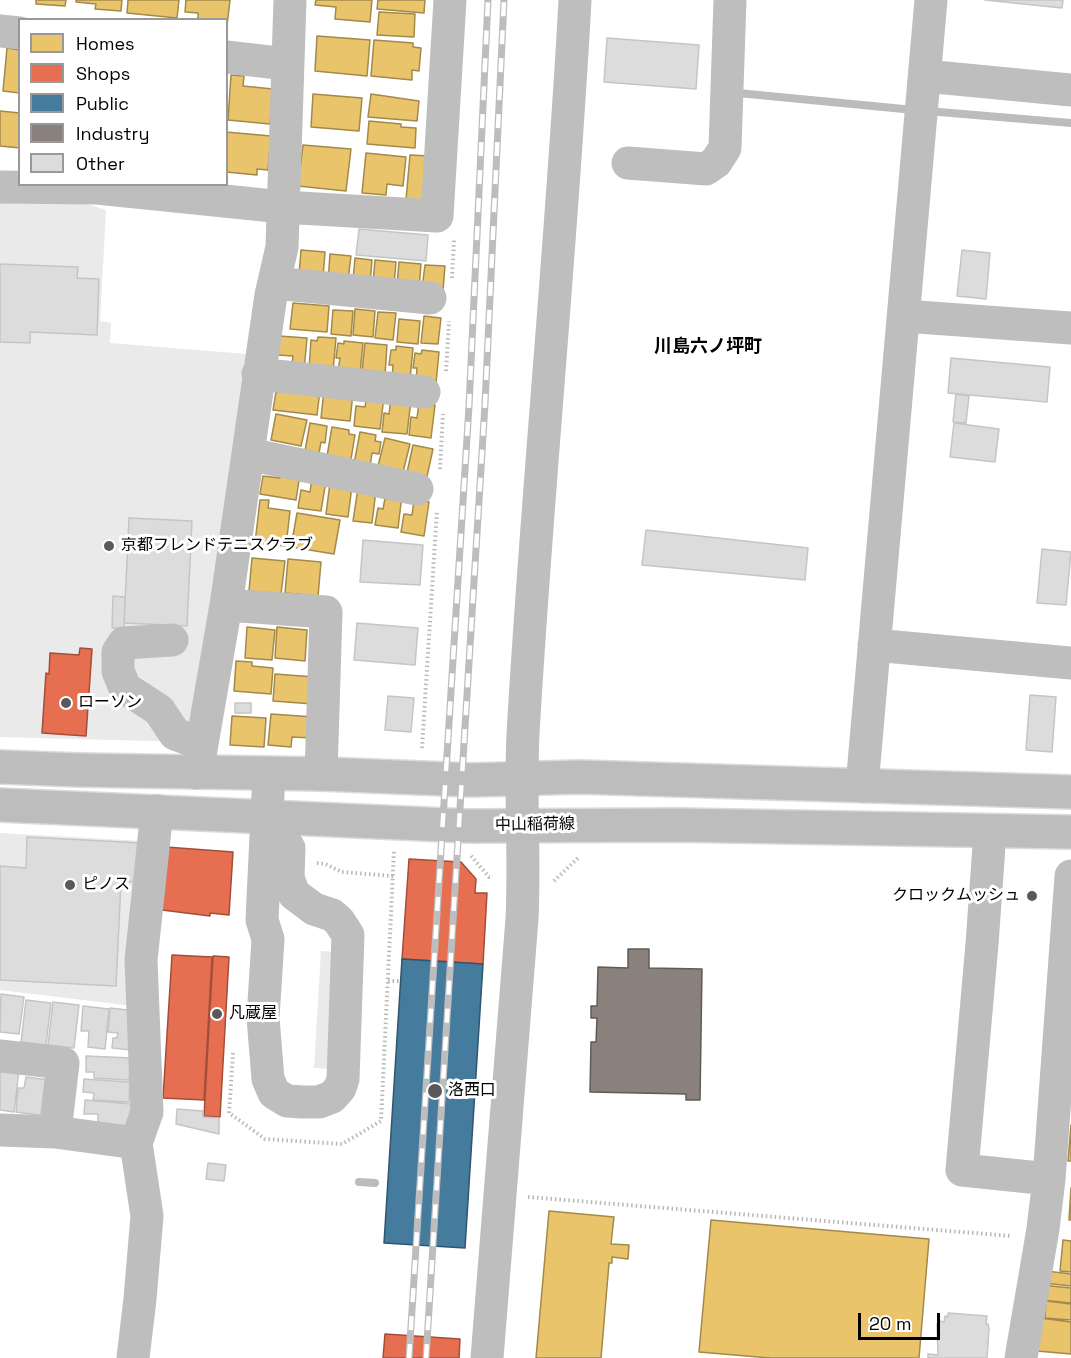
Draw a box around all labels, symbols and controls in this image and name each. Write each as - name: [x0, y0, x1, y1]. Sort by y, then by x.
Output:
- legend: [18, 18, 228, 186]
- text: Homes: [76, 32, 135, 55]
- text: Shops: [76, 62, 130, 85]
- text: Public: [76, 92, 129, 115]
- text: Industry: [76, 122, 149, 145]
- text: Other: [76, 152, 125, 175]
- district label: 川島六ノ坪町: [654, 336, 762, 358]
- place label: 京都フレンドテニスクラブ: [121, 536, 313, 556]
- marker: 京都フレンドテニスクラブ: [102, 539, 116, 553]
- place label: ローソン: [78, 693, 142, 713]
- marker: ローソン: [59, 696, 73, 710]
- street label: 中山稲荷線: [495, 815, 575, 835]
- place label: ピノス: [82, 875, 130, 895]
- marker: ピノス: [63, 878, 77, 892]
- place label: クロックムッシュ: [892, 886, 1020, 906]
- marker: クロックムッシュ: [1025, 889, 1039, 903]
- place label: 凡蔵屋: [229, 1004, 277, 1024]
- marker: 凡蔵屋: [210, 1007, 224, 1021]
- place label: 洛西口: [448, 1081, 496, 1101]
- marker: 洛西口: [426, 1082, 444, 1100]
- scale bar: [861, 1301, 944, 1339]
- text: 20 m: [869, 1312, 912, 1335]

